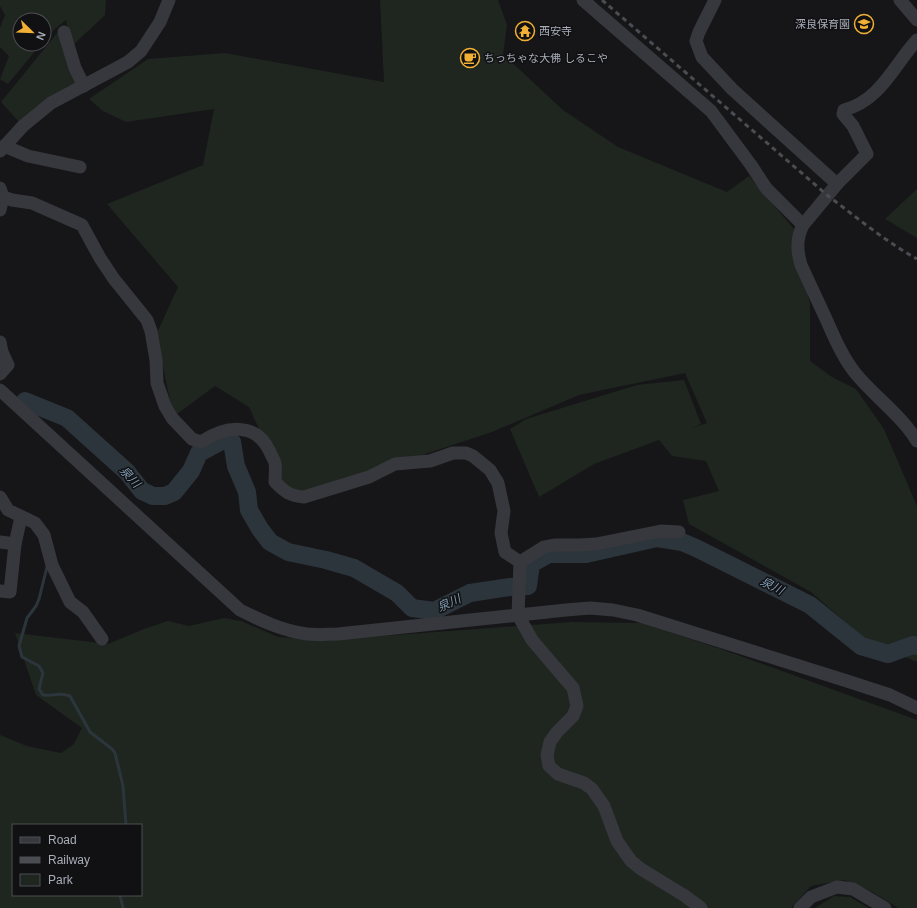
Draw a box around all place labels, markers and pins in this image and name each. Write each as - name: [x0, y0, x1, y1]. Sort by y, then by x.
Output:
- school or university icon: 深良保育園: [853, 13, 875, 35]
- place label: 深良保育園: [795, 18, 850, 30]
- temple icon: 西安寺: [514, 20, 536, 42]
- place label: 西安寺: [539, 25, 572, 37]
- cafe icon: ちっちゃな大佛 しるこや: [459, 47, 481, 69]
- place label: ちっちゃな大佛 しるこや: [484, 52, 608, 64]

